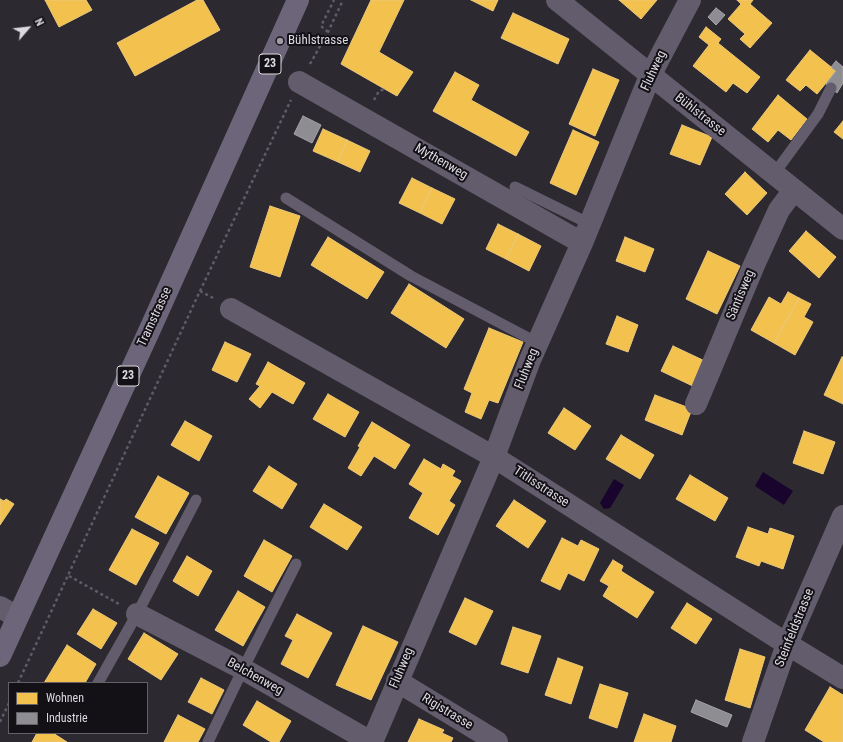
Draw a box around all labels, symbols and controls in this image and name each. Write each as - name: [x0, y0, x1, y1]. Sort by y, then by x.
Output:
- north arrow: [8, 8, 48, 48]
- text: N: [32, 16, 46, 28]
- place label: Bühlstrasse: [288, 33, 348, 49]
- marker: Bühlstrasse: [275, 36, 285, 46]
- street label: Fluhweg: [638, 48, 670, 94]
- road number: 23: [259, 54, 281, 74]
- street label: Bühlstrasse: [671, 90, 729, 140]
- street label: Mythenweg: [412, 141, 470, 183]
- street label: Säntisweg: [723, 268, 759, 322]
- street label: Tramstrasse: [134, 285, 176, 349]
- street label: Fluhweg: [512, 346, 542, 392]
- road number: 23: [117, 366, 139, 386]
- street label: Titlisstrasse: [510, 463, 572, 511]
- street label: Steinfeldstrasse: [772, 587, 818, 669]
- street label: Fluhweg: [386, 645, 418, 691]
- street label: Belchenweg: [224, 655, 286, 699]
- legend: [8, 682, 148, 734]
- text: Wohnen: [46, 691, 84, 705]
- street label: Rigistrasse: [419, 691, 475, 733]
- text: Industrie: [46, 711, 88, 725]

